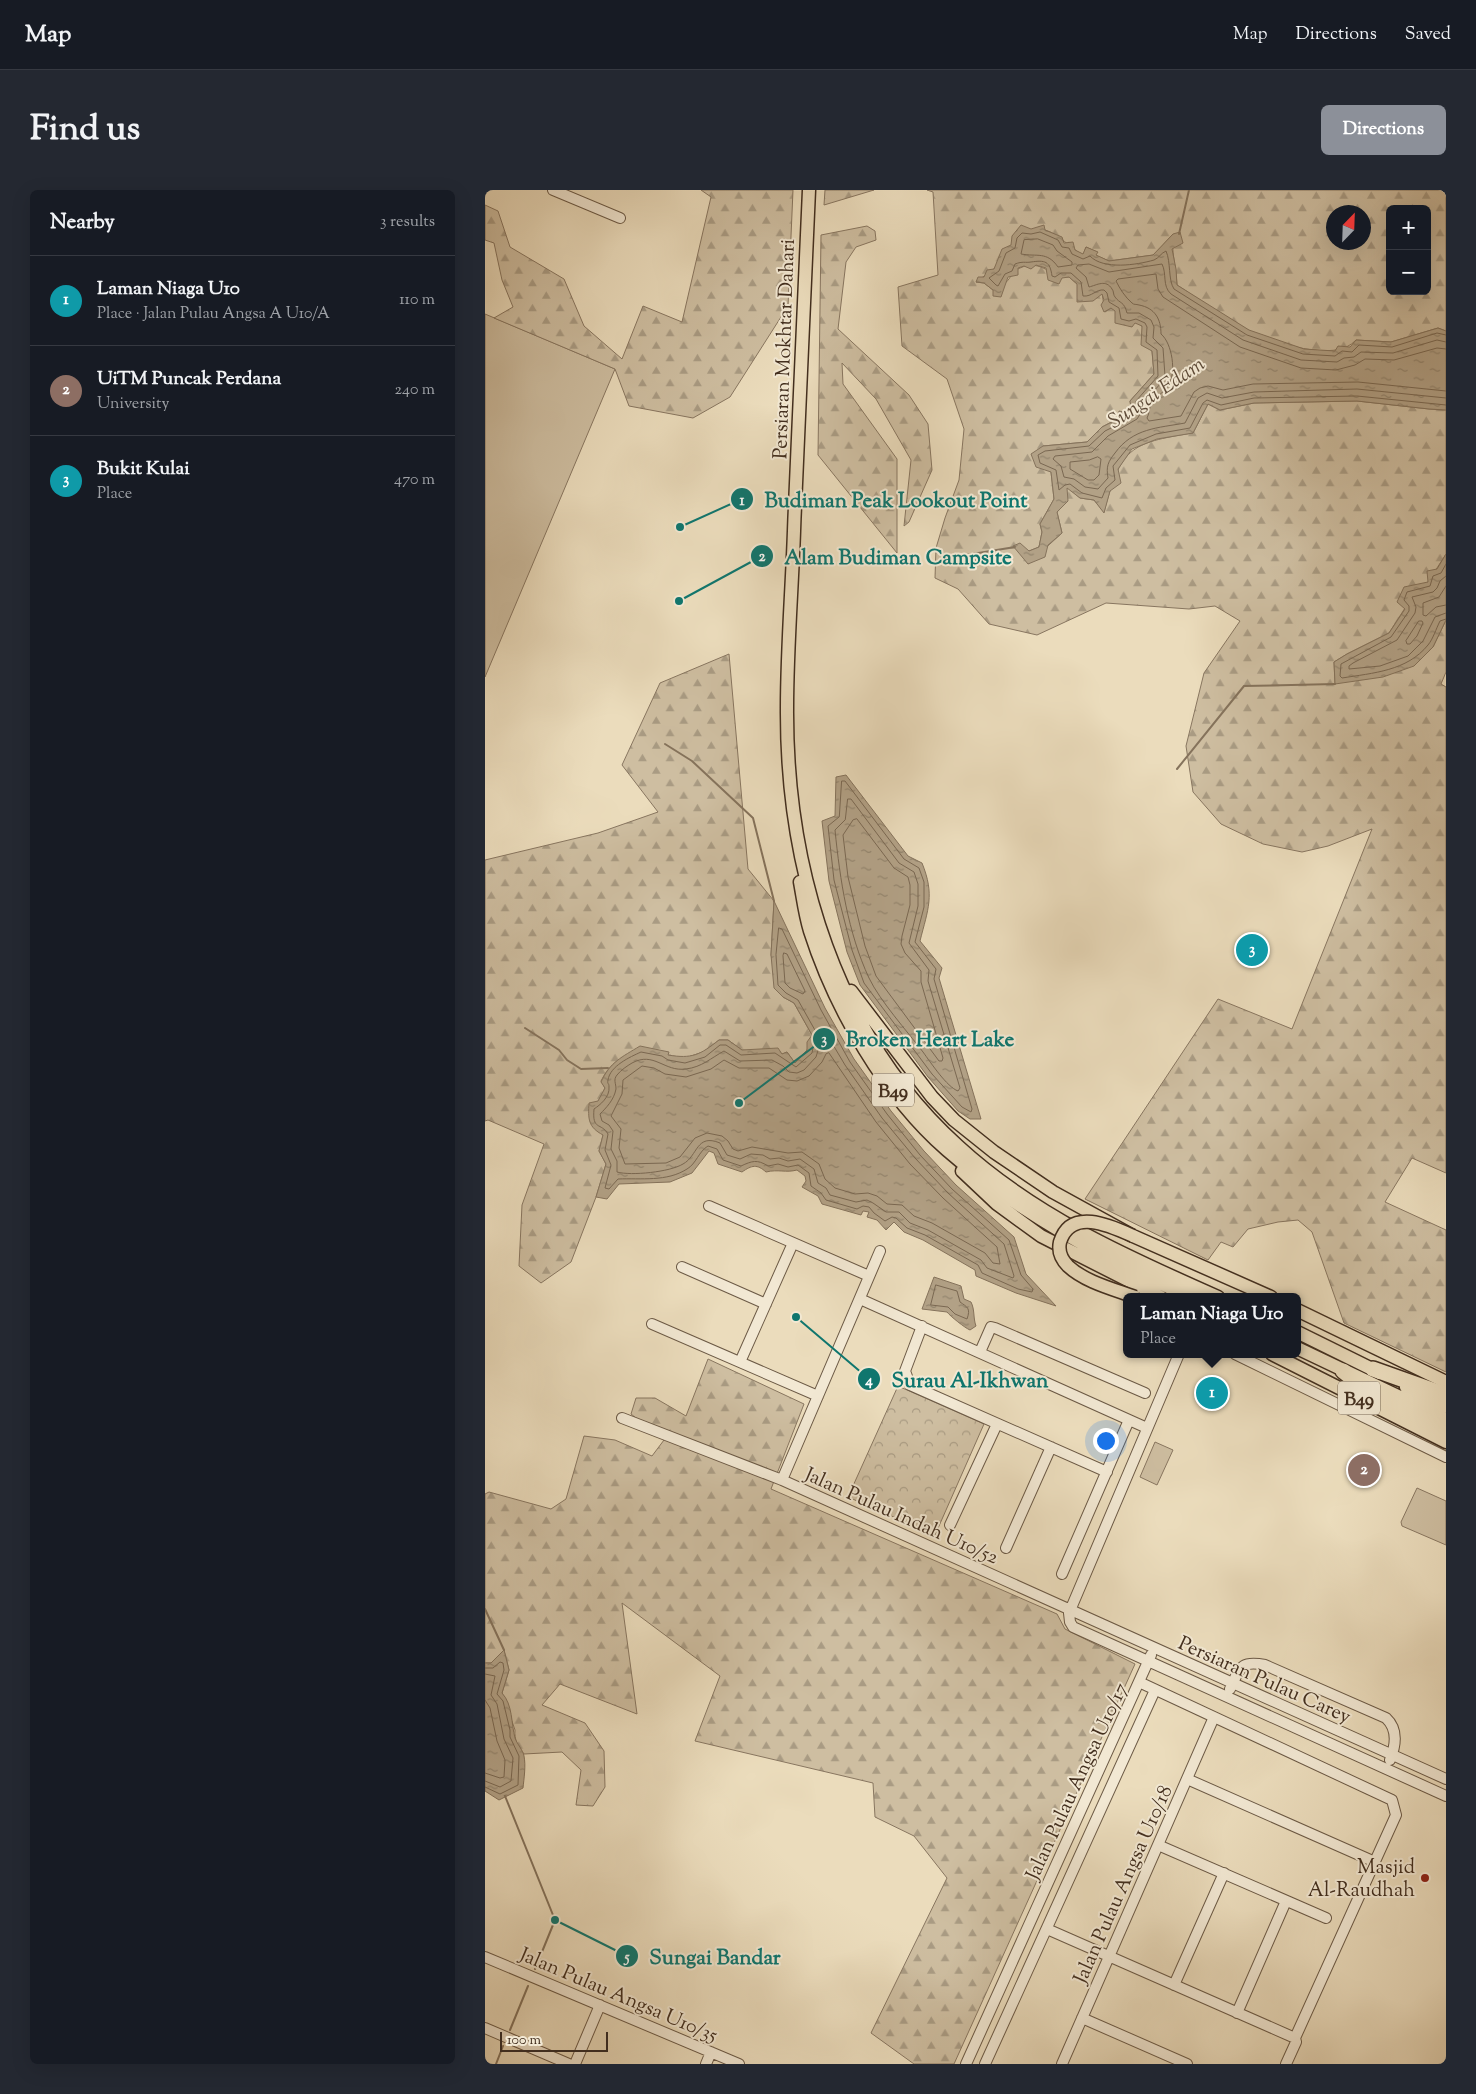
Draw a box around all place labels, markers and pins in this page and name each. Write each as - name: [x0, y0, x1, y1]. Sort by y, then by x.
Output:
- callout: Budiman Peak Lookout Point: [729, 481, 1037, 517]
- callout: Alam Budiman Campsite: [749, 538, 1022, 574]
- pin: 3: [1236, 931, 1268, 969]
- callout: Broken Heart Lake: [811, 1021, 1025, 1057]
- callout: Surau Al-Ikhwan: [856, 1361, 1058, 1397]
- pin: 1: [1196, 1374, 1228, 1412]
- pin: 2: [1348, 1451, 1380, 1489]
- place label: Masjid Al-Raudhah: [1308, 1854, 1415, 1906]
- marker: Masjid Al-Raudhah: [1419, 1872, 1431, 1884]
- callout: Sungai Bandar: [615, 1938, 791, 1974]

